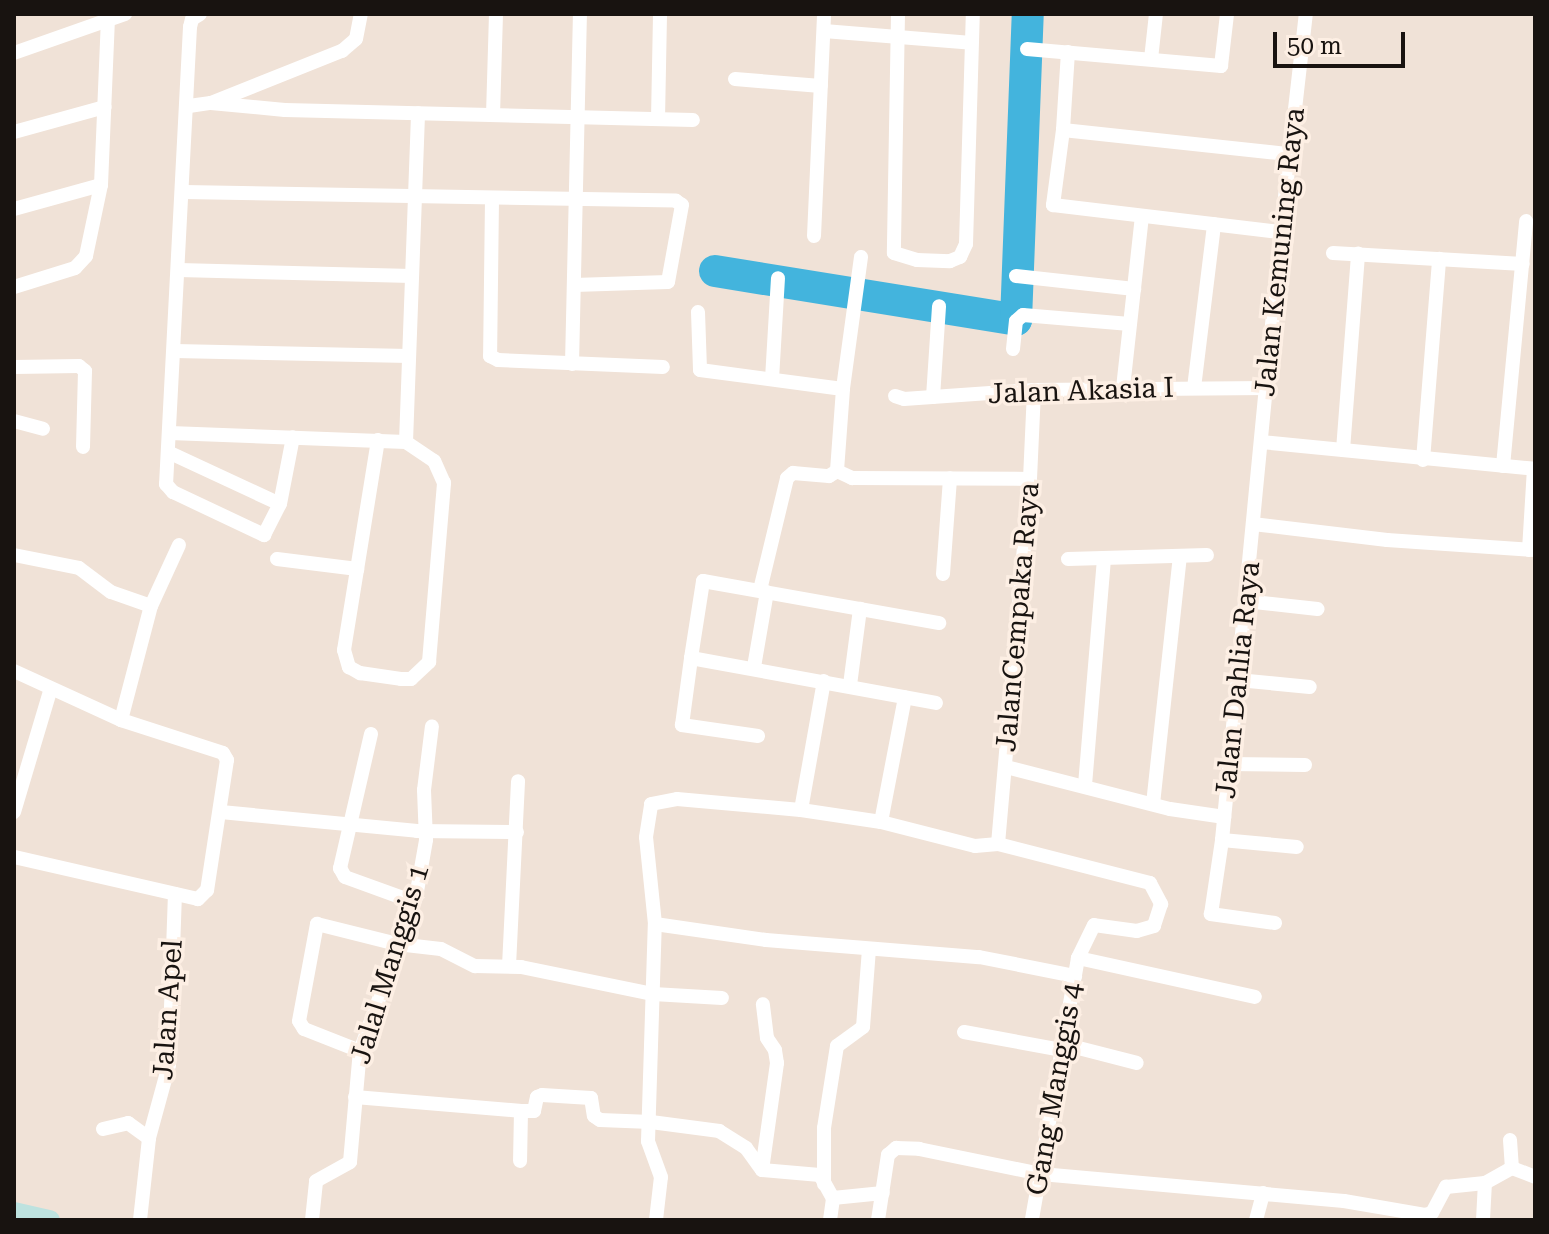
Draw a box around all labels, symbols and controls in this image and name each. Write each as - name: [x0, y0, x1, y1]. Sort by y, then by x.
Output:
- scale bar: [1277, 16, 1409, 66]
- text: 50 m: [1287, 32, 1342, 60]
- street label: Jalan Kemuning Raya: [1248, 106, 1312, 398]
- street label: Jalan Akasia I: [987, 371, 1175, 411]
- street label: JalanCempaka Raya: [989, 481, 1047, 753]
- street label: Jalan Dahlia Raya: [1209, 560, 1267, 800]
- street label: Jalal Manggis 1: [344, 860, 436, 1068]
- street label: Jalan Apel: [146, 939, 190, 1081]
- street label: Gang Manggis 4: [1020, 980, 1090, 1198]

